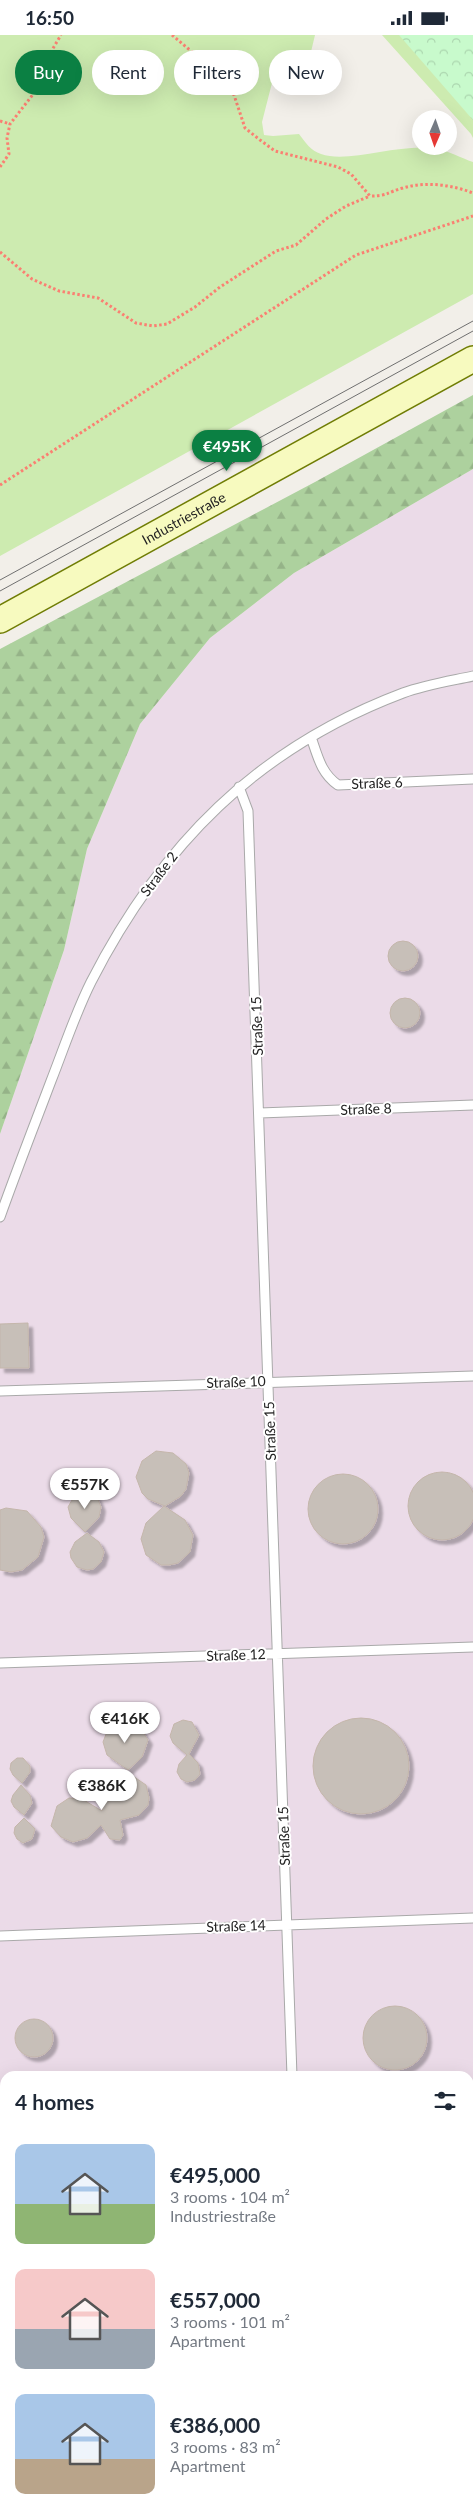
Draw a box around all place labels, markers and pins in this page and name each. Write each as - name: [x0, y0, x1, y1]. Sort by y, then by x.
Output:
- pin: €495K: [192, 429, 262, 472]
- pin: €557K: [50, 1467, 120, 1510]
- pin: €416K: [90, 1701, 160, 1744]
- pin: €386K: [67, 1769, 137, 1811]

